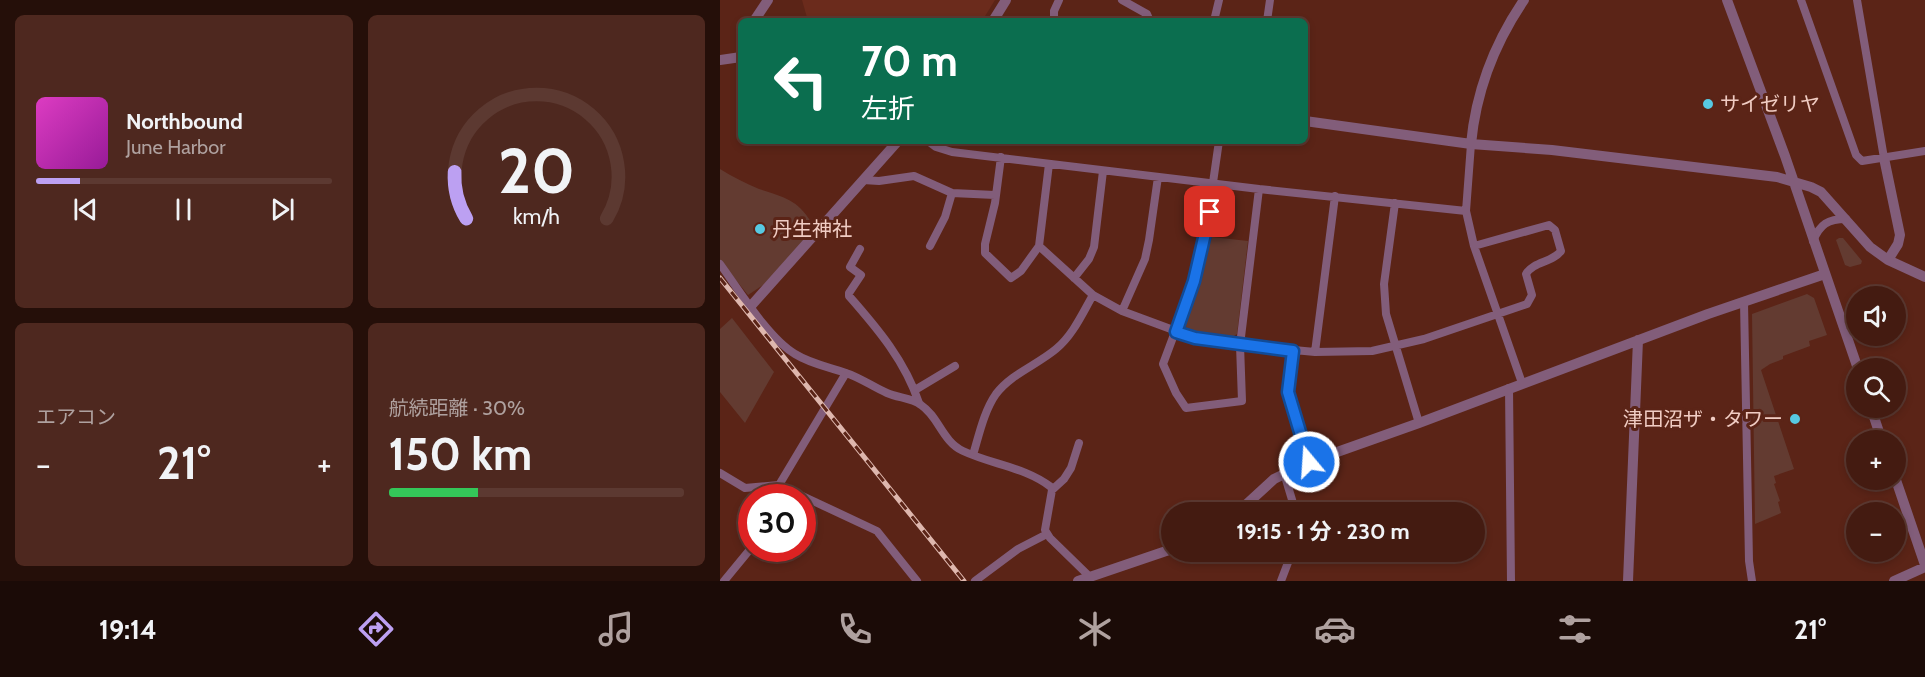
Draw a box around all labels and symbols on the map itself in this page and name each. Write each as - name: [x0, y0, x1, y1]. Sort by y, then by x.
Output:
- place label: サイゼリヤ: [1720, 92, 1820, 116]
- marker: サイゼリヤ: [1701, 97, 1715, 111]
- pin: [1184, 186, 1235, 237]
- place label: 丹生神社: [772, 217, 852, 241]
- marker: 丹生神社: [753, 222, 767, 236]
- place label: 津田沼ザ・タワー: [1623, 407, 1783, 431]
- marker: 津田沼ザ・タワー: [1788, 412, 1802, 426]
- position arrow: [1277, 430, 1341, 494]
- speed limit sign: 30: [738, 484, 816, 562]

